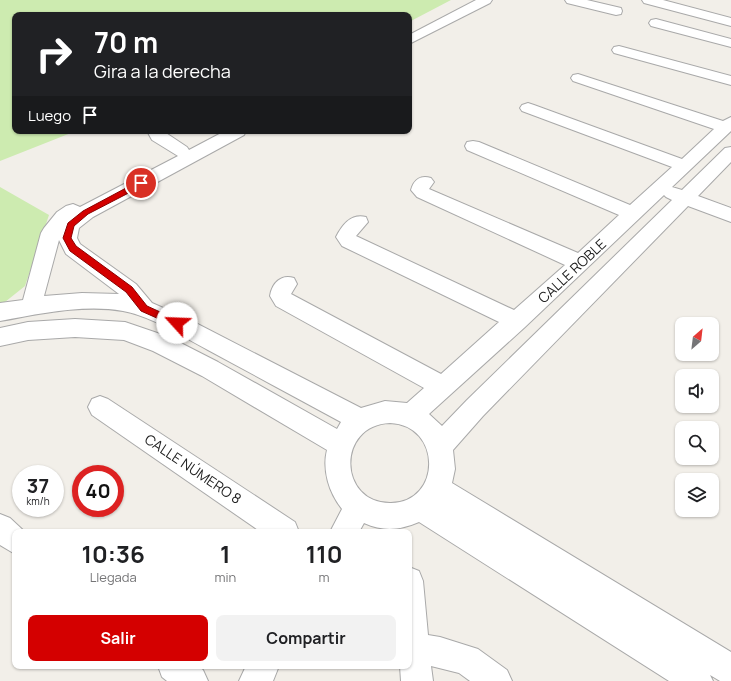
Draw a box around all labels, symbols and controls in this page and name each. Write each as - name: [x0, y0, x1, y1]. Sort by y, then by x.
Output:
- text: 70 m: [94, 23, 158, 61]
- icon: right: [28, 28, 80, 80]
- text: Gira a la derecha: [94, 59, 231, 83]
- icon: arrive: [79, 104, 101, 126]
- text: Luego: [28, 105, 71, 126]
- pin: [124, 166, 158, 200]
- icon: arrive: [130, 172, 152, 194]
- street label: CALLE ROBLE: [534, 234, 610, 307]
- position arrow: [156, 302, 198, 344]
- north arrow: [675, 317, 719, 361]
- map controls: [675, 317, 719, 517]
- button: sound: [675, 369, 719, 413]
- button: search: [675, 421, 719, 465]
- street label: CALLE NÚMERO 8: [141, 429, 245, 508]
- speed limit sign: 40: [72, 465, 124, 517]
- text: 37: [27, 472, 49, 499]
- button: layers: [675, 473, 719, 517]
- text: km/h: [26, 494, 50, 508]
- text: 10:36: [81, 537, 145, 570]
- text: 1: [220, 537, 231, 570]
- text: 110: [306, 537, 342, 570]
- text: Llegada: [90, 568, 137, 586]
- text: min: [214, 568, 236, 586]
- text: m: [319, 568, 330, 586]
- button: Salir: [28, 615, 208, 661]
- button: Compartir: [216, 615, 396, 661]

